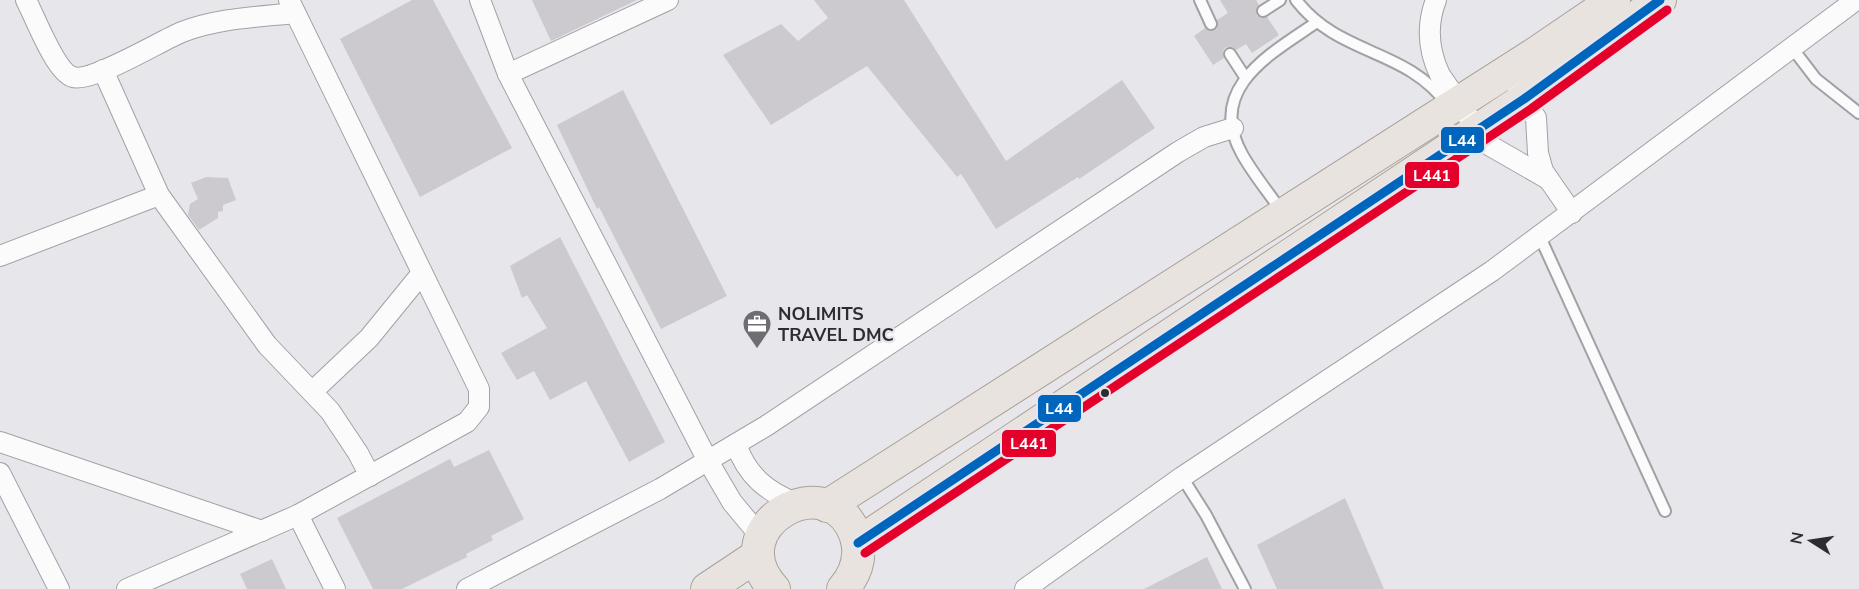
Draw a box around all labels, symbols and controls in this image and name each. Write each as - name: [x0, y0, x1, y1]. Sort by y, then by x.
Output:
- line badge: L44: [1440, 126, 1485, 154]
- text: L44: [1448, 130, 1476, 152]
- line badge: L441: [1404, 161, 1460, 189]
- text: L441: [1413, 165, 1451, 187]
- place label: NOLIMITS TRAVEL DMC: [778, 302, 894, 347]
- office icon: NOLIMITS TRAVEL DMC: [741, 308, 773, 350]
- unlabelled marker: [1099, 387, 1111, 399]
- line badge: L44: [1037, 394, 1082, 423]
- text: L44: [1045, 398, 1073, 420]
- line badge: L441: [1001, 429, 1057, 458]
- text: L441: [1010, 433, 1048, 455]
- north arrow: [1781, 511, 1841, 571]
- text: N: [1785, 530, 1809, 546]

